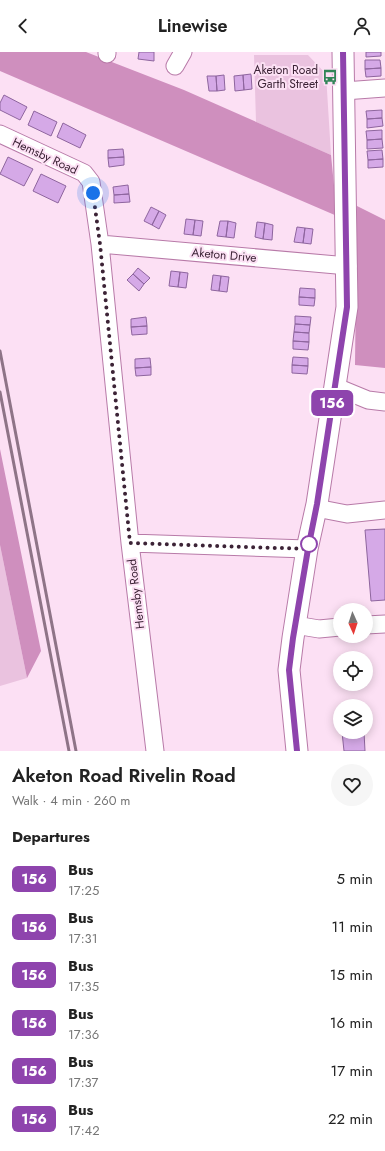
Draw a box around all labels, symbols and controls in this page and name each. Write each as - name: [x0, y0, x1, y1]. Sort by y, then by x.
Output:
- text: Linewise: [158, 13, 227, 39]
- icon: back: [12, 15, 34, 37]
- icon: person: [351, 15, 373, 37]
- place label: Aketon Road Garth Street: [254, 61, 318, 93]
- bus stop icon: Aketon Road Garth Street: [321, 68, 339, 86]
- street label: Hemsby Road: [9, 133, 81, 179]
- your location: [83, 183, 103, 203]
- street label: Aketon Drive: [191, 243, 257, 267]
- line badge: 156: [309, 390, 355, 416]
- text: 156: [319, 393, 345, 413]
- unlabelled marker: [300, 535, 318, 553]
- street label: Hemsby Road: [123, 558, 149, 630]
- north arrow: [333, 603, 373, 643]
- map controls: [333, 603, 373, 739]
- button: locate: [333, 651, 373, 691]
- button: layers: [333, 699, 373, 739]
- text: Aketon Road Rivelin Road: [12, 762, 236, 789]
- button: heart: [331, 764, 373, 806]
- text: Walk · 4 min · 260 m: [12, 791, 130, 810]
- text: Departures: [12, 826, 90, 848]
- text: Bus: [68, 859, 93, 881]
- text: 5 min: [337, 868, 373, 890]
- text: 156: [21, 869, 47, 889]
- text: 17:25: [68, 881, 99, 900]
- text: Bus: [68, 907, 93, 929]
- text: 11 min: [332, 916, 373, 938]
- text: 156: [21, 917, 47, 937]
- text: 17:31: [68, 929, 98, 948]
- text: Bus: [68, 955, 93, 977]
- text: 15 min: [330, 964, 373, 986]
- text: 156: [21, 965, 47, 985]
- text: 17:35: [68, 977, 99, 996]
- text: Bus: [68, 1003, 93, 1025]
- text: 16 min: [330, 1012, 373, 1034]
- text: 156: [21, 1013, 47, 1033]
- text: 17:36: [68, 1025, 99, 1044]
- text: Bus: [68, 1051, 93, 1073]
- text: 17 min: [330, 1060, 373, 1082]
- text: 156: [21, 1061, 47, 1081]
- text: 17:37: [68, 1073, 98, 1092]
- text: Bus: [68, 1099, 93, 1121]
- text: 22 min: [328, 1108, 373, 1130]
- text: 156: [21, 1109, 47, 1129]
- text: 17:42: [68, 1121, 100, 1140]

